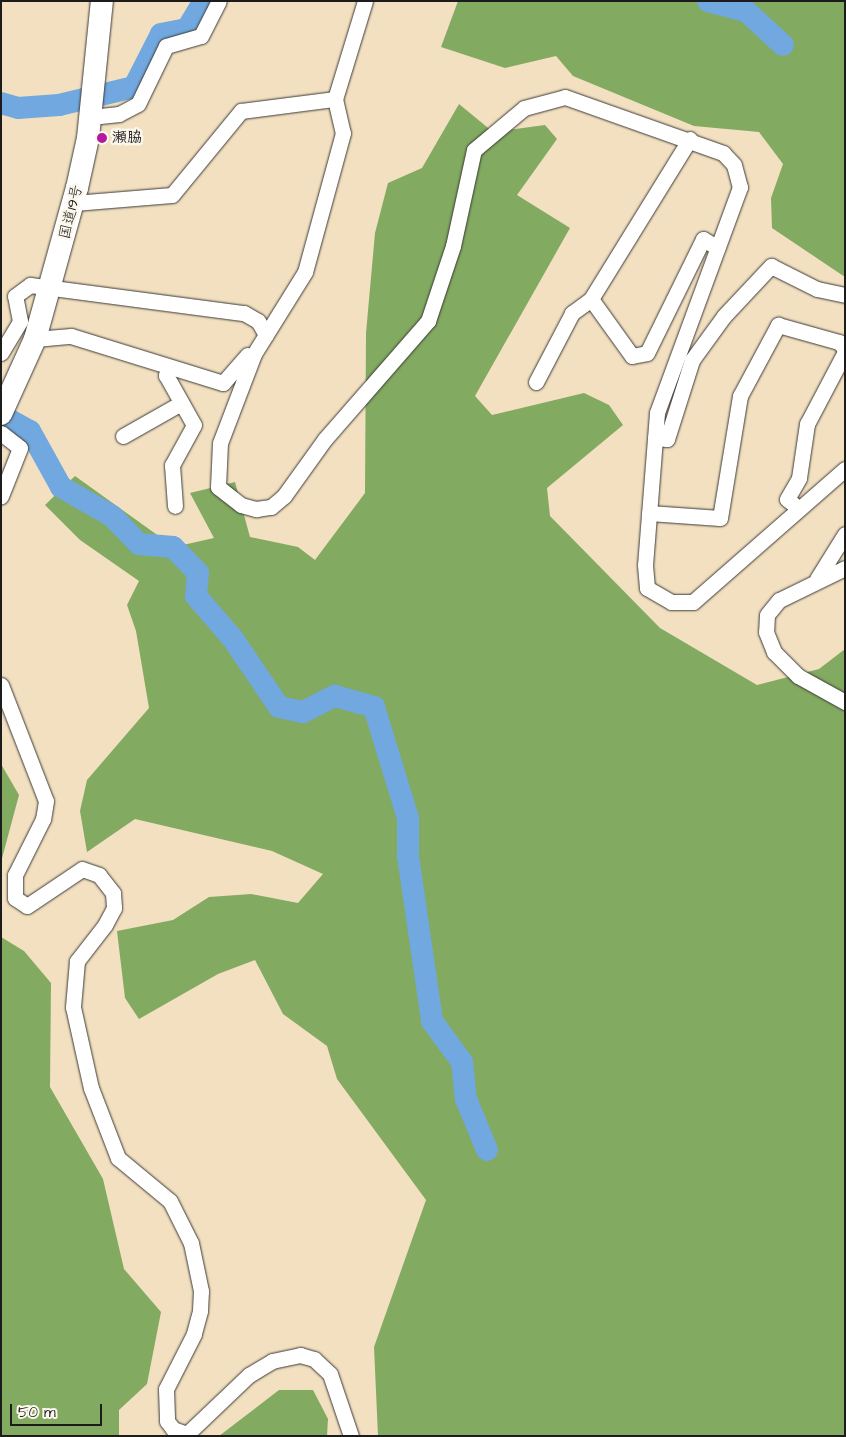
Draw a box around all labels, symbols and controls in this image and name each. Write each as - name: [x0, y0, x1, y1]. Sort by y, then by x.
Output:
- place label: 瀬脇: [112, 129, 142, 147]
- marker: 瀬脇: [96, 132, 108, 144]
- street label: 国道19号: [56, 183, 86, 241]
- scale bar: [12, 1394, 105, 1426]
- text: 50 m: [18, 1402, 56, 1423]

